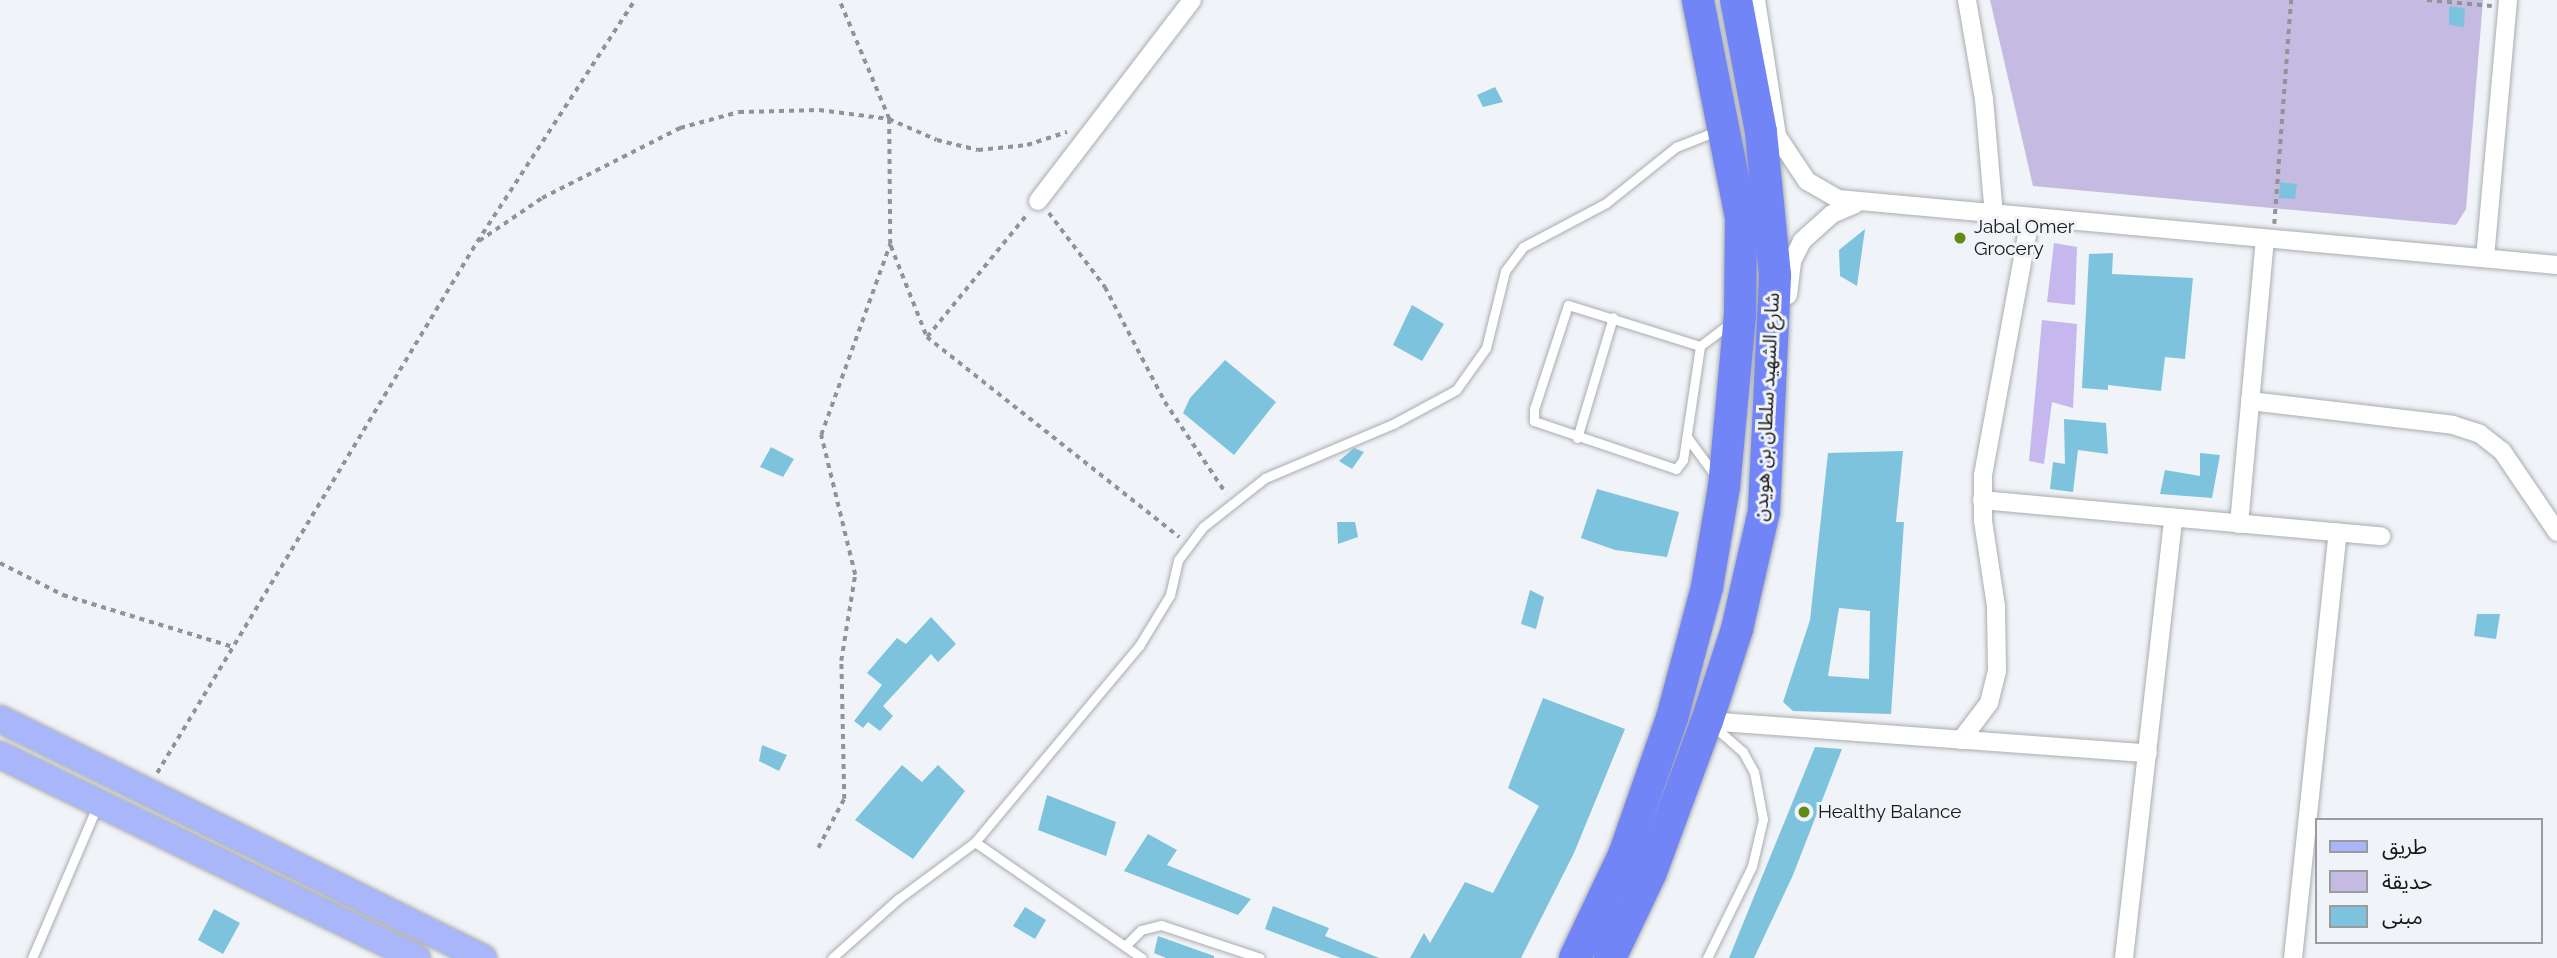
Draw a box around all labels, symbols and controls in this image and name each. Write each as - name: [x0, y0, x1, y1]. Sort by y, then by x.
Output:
- place label: Jabal Omer Grocery: [1974, 216, 2075, 260]
- marker: Jabal Omer Grocery: [1952, 230, 1968, 246]
- street label: شارع الشهيد سلطان بن هويدن: [1750, 292, 1784, 522]
- place label: Healthy Balance: [1818, 801, 1962, 823]
- marker: Healthy Balance: [1796, 804, 1812, 820]
- legend: [2316, 818, 2543, 944]
- text: طريق: [2382, 834, 2427, 859]
- text: حديقة: [2382, 869, 2432, 894]
- text: مبنى: [2382, 904, 2423, 929]

